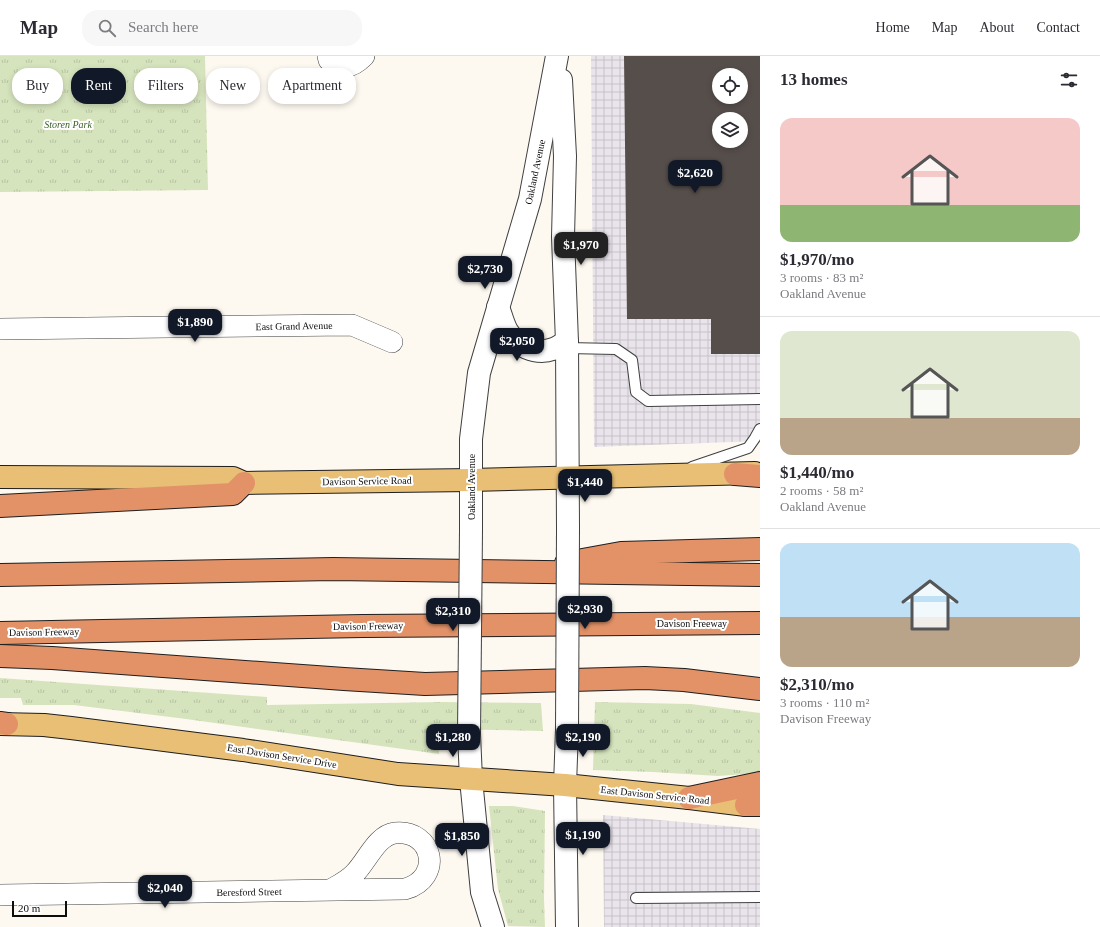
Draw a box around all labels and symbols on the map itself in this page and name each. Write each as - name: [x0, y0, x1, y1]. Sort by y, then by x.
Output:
- park label: Storen Park: [44, 119, 92, 130]
- street label: Oakland Avenue: [523, 138, 547, 206]
- pin: $2,620: [662, 160, 728, 194]
- pin: $1,970: [548, 232, 614, 266]
- pin: $2,730: [452, 256, 518, 290]
- pin: $1,890: [162, 309, 228, 343]
- street label: East Grand Avenue: [255, 320, 333, 332]
- pin: $2,050: [484, 328, 550, 362]
- street label: Oakland Avenue: [466, 453, 477, 520]
- pin: $1,440: [552, 469, 618, 503]
- street label: Davison Service Road: [322, 475, 412, 487]
- pin: $2,930: [552, 596, 618, 630]
- pin: $2,310: [420, 598, 486, 632]
- street label: Davison Freeway: [657, 618, 727, 629]
- street label: Davison Freeway: [333, 620, 403, 632]
- street label: Davison Freeway: [9, 626, 79, 638]
- pin: $1,280: [420, 724, 486, 758]
- pin: $2,190: [550, 724, 616, 758]
- street label: East Davison Service Drive: [226, 742, 338, 770]
- street label: East Davison Service Road: [600, 784, 710, 806]
- pin: $1,190: [550, 822, 616, 856]
- pin: $1,850: [429, 823, 495, 857]
- pin: $2,040: [132, 875, 198, 909]
- street label: Beresford Street: [216, 886, 282, 898]
- scale bar: [12, 899, 67, 918]

